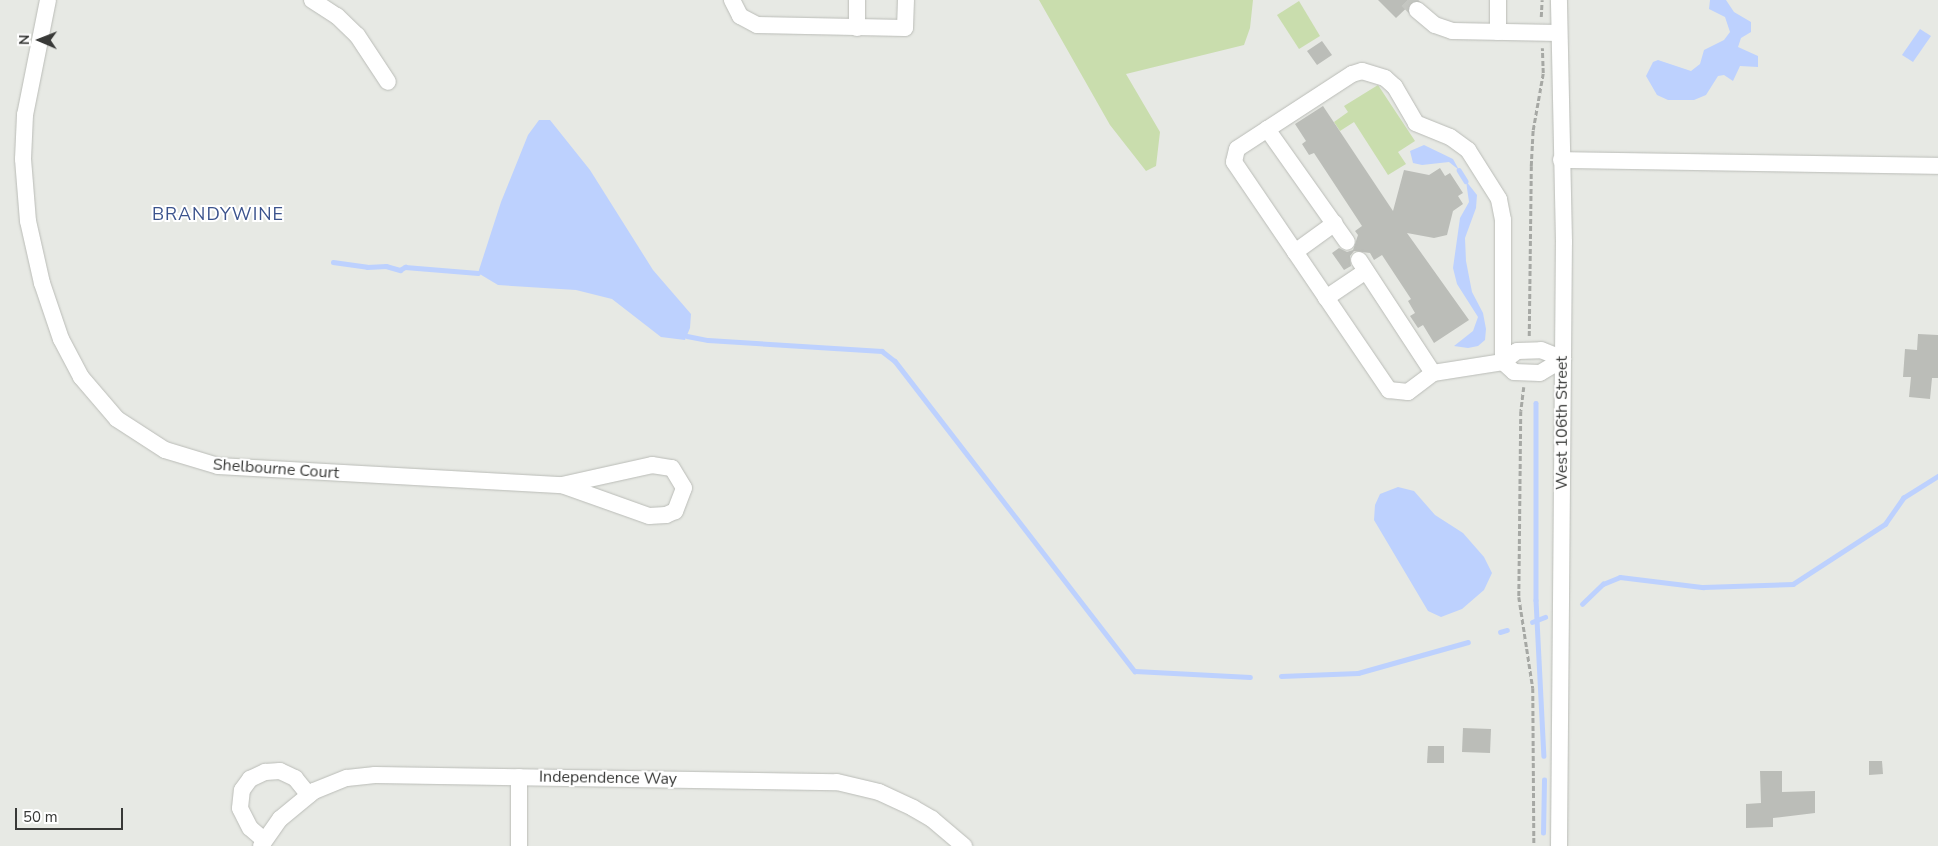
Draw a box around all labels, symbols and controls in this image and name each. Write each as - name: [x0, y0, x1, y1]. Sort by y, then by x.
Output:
- north arrow: [15, 15, 65, 65]
- text: N: [15, 34, 34, 45]
- district label: BRANDYWINE: [151, 203, 285, 225]
- street label: West 106th Street: [1552, 356, 1572, 490]
- street label: Shelbourne Court: [212, 455, 340, 483]
- street label: Independence Way: [539, 767, 677, 789]
- scale bar: [18, 798, 125, 830]
- text: 50 m: [23, 807, 58, 827]

